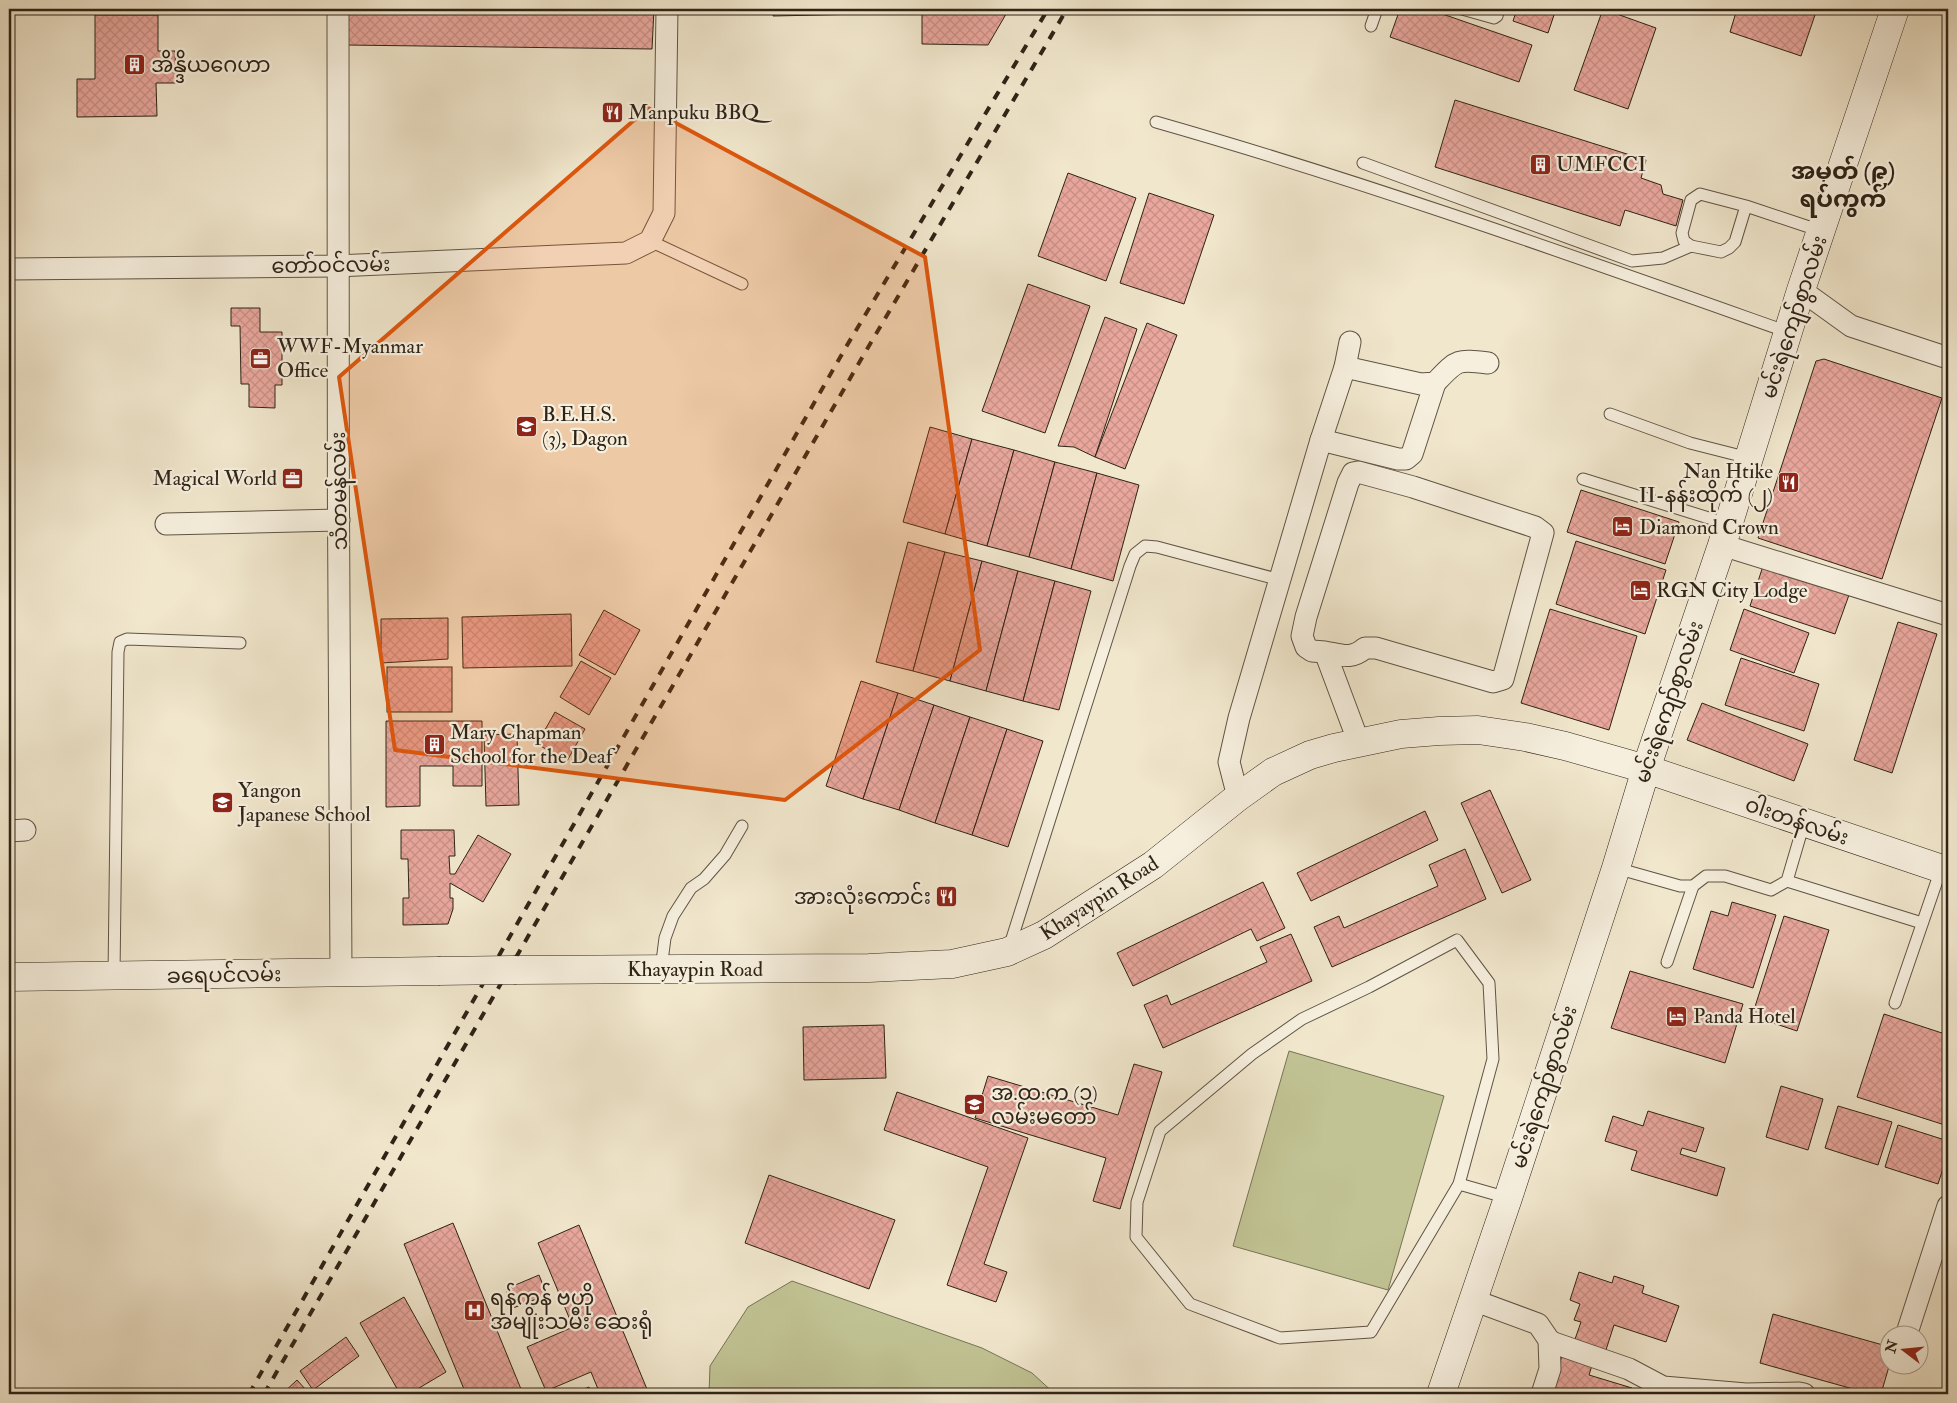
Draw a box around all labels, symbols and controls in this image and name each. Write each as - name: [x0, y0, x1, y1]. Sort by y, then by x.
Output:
- place label: အိန္ဒိယဂေဟာ: [151, 49, 270, 83]
- building icon: အိန္ဒိယဂေဟာ: [123, 53, 147, 77]
- place label: Manpuku BBQ: [628, 99, 773, 126]
- restaurant icon: Manpuku BBQ: [600, 100, 624, 124]
- place label: UMFCCI: [1556, 151, 1646, 178]
- building icon: UMFCCI: [1528, 152, 1552, 176]
- district label: အမှတ် (၉) ရပ်ကွက်: [1791, 155, 1895, 218]
- street label: မင်းရဲကျော်စွာလမ်း: [1753, 231, 1837, 403]
- street label: တော်ဝင်လမ်း: [271, 248, 391, 280]
- place label: WWF-Myanmar Office: [276, 333, 423, 384]
- office icon: WWF-Myanmar Office: [249, 346, 273, 370]
- place label: B.E.H.S. (3), Dagon: [542, 401, 628, 452]
- school or university icon: B.E.H.S. (3), Dagon: [514, 414, 538, 438]
- street label: သံတမန်လမ်း: [322, 431, 357, 551]
- place label: Nan Htike II-နန်းထိုက် (၂): [1639, 458, 1773, 512]
- place label: Magical World: [152, 465, 278, 492]
- office icon: Magical World: [281, 466, 305, 490]
- restaurant icon: Nan Htike II-နန်းထိုက် (၂): [1777, 471, 1801, 495]
- place label: Diamond Crown: [1639, 514, 1779, 541]
- hotel icon: Diamond Crown: [1611, 515, 1635, 539]
- place label: RGN City Lodge: [1656, 577, 1808, 604]
- hotel icon: RGN City Lodge: [1628, 578, 1652, 602]
- street label: မင်းရဲကျော်စွာလမ်း: [1626, 616, 1714, 788]
- place label: Mary Chapman School for the Deaf: [450, 719, 616, 770]
- building icon: Mary Chapman School for the Deaf: [422, 732, 446, 756]
- place label: Yangon Japanese School: [237, 777, 371, 828]
- street label: ဝါးတန်လမ်း: [1741, 788, 1853, 855]
- school or university icon: Yangon Japanese School: [210, 790, 234, 814]
- street label: Khayaypin Road: [1035, 850, 1164, 947]
- place label: အားလုံးကောင်း: [794, 881, 931, 914]
- restaurant icon: အားလုံးကောင်း: [935, 885, 959, 909]
- street label: Khayaypin Road: [627, 956, 764, 983]
- street label: ခရေပင်လမ်း: [166, 958, 282, 993]
- street label: မင်းရဲကျော်စွာလမ်း: [1503, 1001, 1587, 1173]
- place label: Panda Hotel: [1693, 1003, 1796, 1030]
- hotel icon: Panda Hotel: [1665, 1004, 1689, 1028]
- place label: အ.ထ.က (၁) လမ်းမတော်: [991, 1080, 1098, 1131]
- school or university icon: အ.ထ.က (၁) လမ်းမတော်: [963, 1093, 987, 1117]
- place label: ရန်ကုန် ဗဟို အမျိုးသမီး ဆေးရုံ: [490, 1282, 653, 1340]
- hospital icon: ရန်ကုန် ဗဟို အမျိုးသမီး ဆေးရုံ: [462, 1298, 486, 1322]
- north arrow: [1880, 1326, 1930, 1376]
- text: N: [1882, 1338, 1902, 1356]

